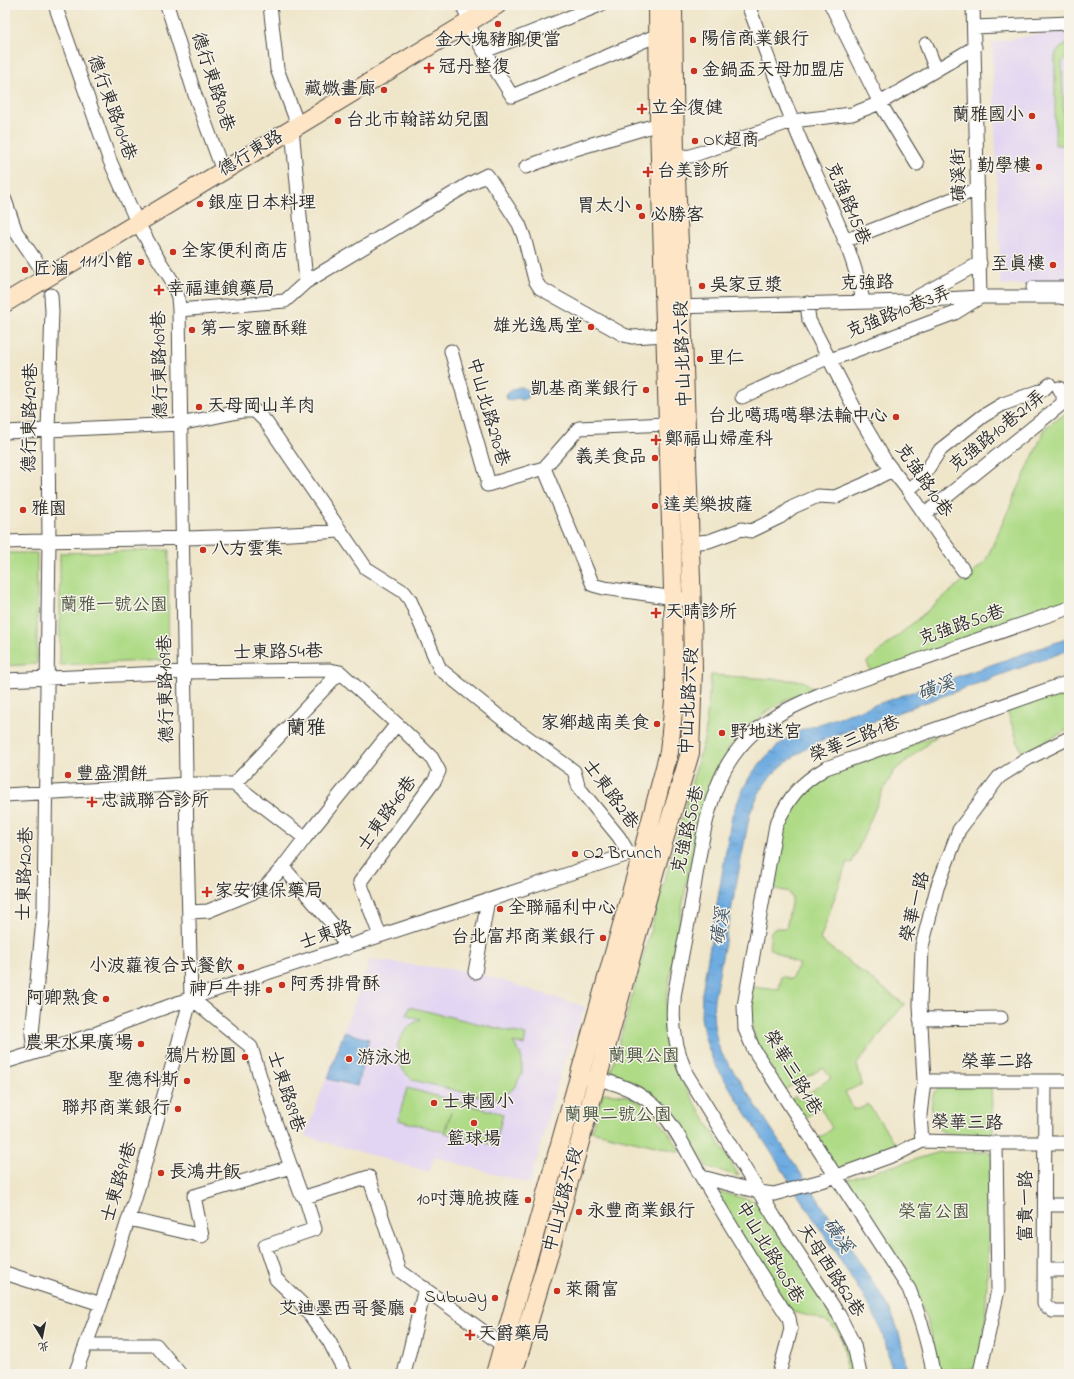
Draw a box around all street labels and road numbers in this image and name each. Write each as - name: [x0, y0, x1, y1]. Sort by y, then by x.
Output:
- street label: 德行東路90巷: [184, 29, 240, 135]
- street label: 德行東路104巷: [80, 51, 142, 165]
- street label: 德行東路: [213, 124, 289, 184]
- street label: 磺溪街: [947, 148, 973, 202]
- street label: 克強路15巷: [818, 158, 876, 250]
- street label: 克強路: [840, 271, 894, 297]
- street label: 克強路10巷3弄: [843, 280, 955, 346]
- street label: 中山北路六段: [669, 300, 699, 408]
- street label: 德行東路109巷: [147, 310, 175, 420]
- street label: 中山北路290巷: [459, 355, 515, 469]
- street label: 德行東路129巷: [17, 363, 45, 473]
- street label: 克強路10巷21弄: [944, 385, 1052, 479]
- street label: 克強路10巷: [888, 439, 958, 523]
- street label: 克強路50巷: [915, 599, 1009, 653]
- street label: 德行東路109巷: [153, 634, 181, 744]
- street label: 士東路54巷: [233, 639, 323, 667]
- street label: 中山北路六段: [674, 646, 706, 756]
- street label: 榮華三路1巷: [806, 710, 904, 770]
- street label: 士東路2巷: [576, 755, 644, 835]
- street label: 士東路46巷: [352, 771, 424, 857]
- street label: 克強路50巷: [666, 783, 712, 877]
- street label: 士東路120巷: [11, 826, 41, 922]
- street label: 榮華一路: [895, 869, 937, 945]
- street label: 士東路: [296, 915, 356, 957]
- street label: 榮華三路1巷: [756, 1025, 828, 1121]
- street label: 士東路89巷: [260, 1048, 310, 1136]
- street label: 榮華二路: [961, 1050, 1033, 1076]
- street label: 榮華三路: [931, 1110, 1003, 1138]
- street label: 士東路91巷: [95, 1138, 145, 1226]
- street label: 中山北路六段: [537, 1144, 591, 1256]
- street label: 富貴一路: [1014, 1170, 1040, 1242]
- street label: 中山北路405巷: [728, 1197, 810, 1309]
- street label: 天母西路62巷: [790, 1219, 870, 1323]

